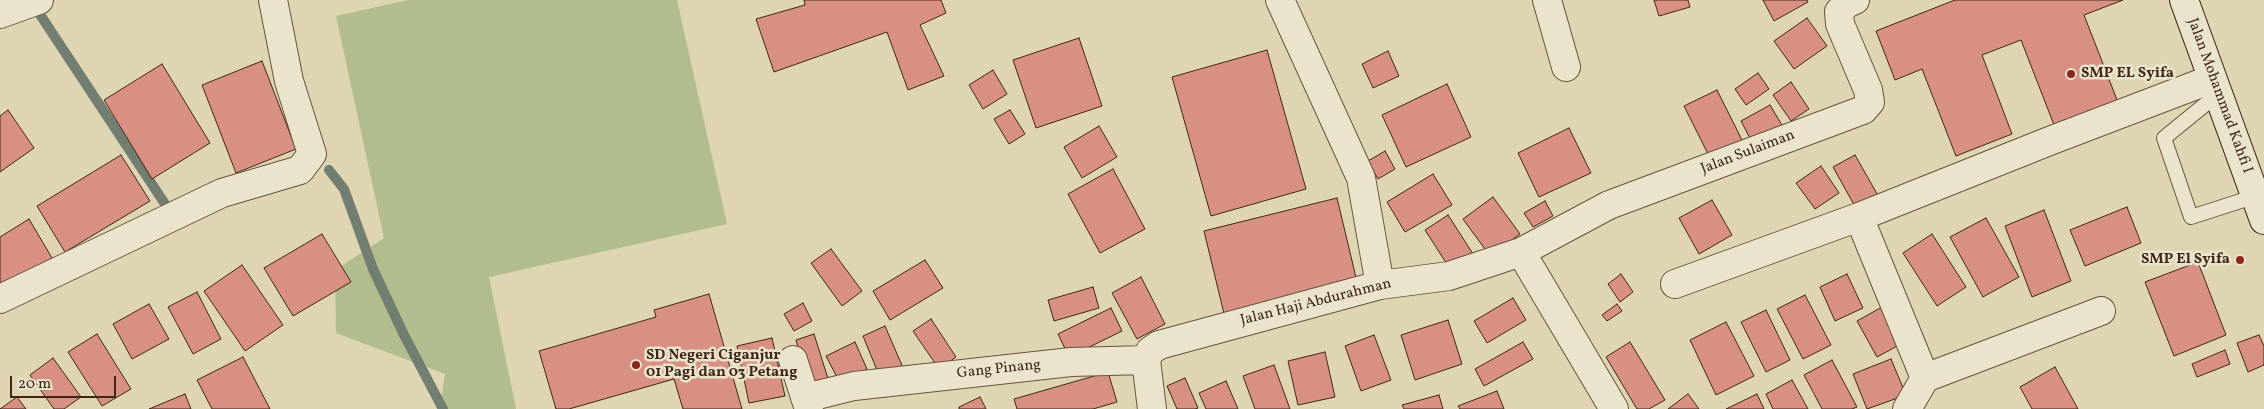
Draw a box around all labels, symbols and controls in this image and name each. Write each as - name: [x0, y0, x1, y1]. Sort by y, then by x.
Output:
- street label: Jalan Mohammad Kahfi I: [2182, 16, 2256, 176]
- place label: SMP EL Syifa: [2081, 65, 2174, 83]
- marker: SMP EL Syifa: [2065, 68, 2077, 80]
- street label: Jalan Sulaiman: [1698, 127, 1798, 179]
- place label: SMP El Syifa: [2141, 251, 2230, 269]
- marker: SMP El Syifa: [2234, 254, 2246, 266]
- street label: Jalan Haji Abdurahman: [1239, 276, 1393, 330]
- place label: SD Negeri Ciganjur 01 Pagi dan 03 Petang: [646, 347, 797, 382]
- street label: Gang Pinang: [956, 357, 1042, 383]
- marker: SD Negeri Ciganjur 01 Pagi dan 03 Petang: [630, 359, 642, 371]
- scale bar: [12, 366, 119, 398]
- text: 20 m: [18, 374, 51, 395]

